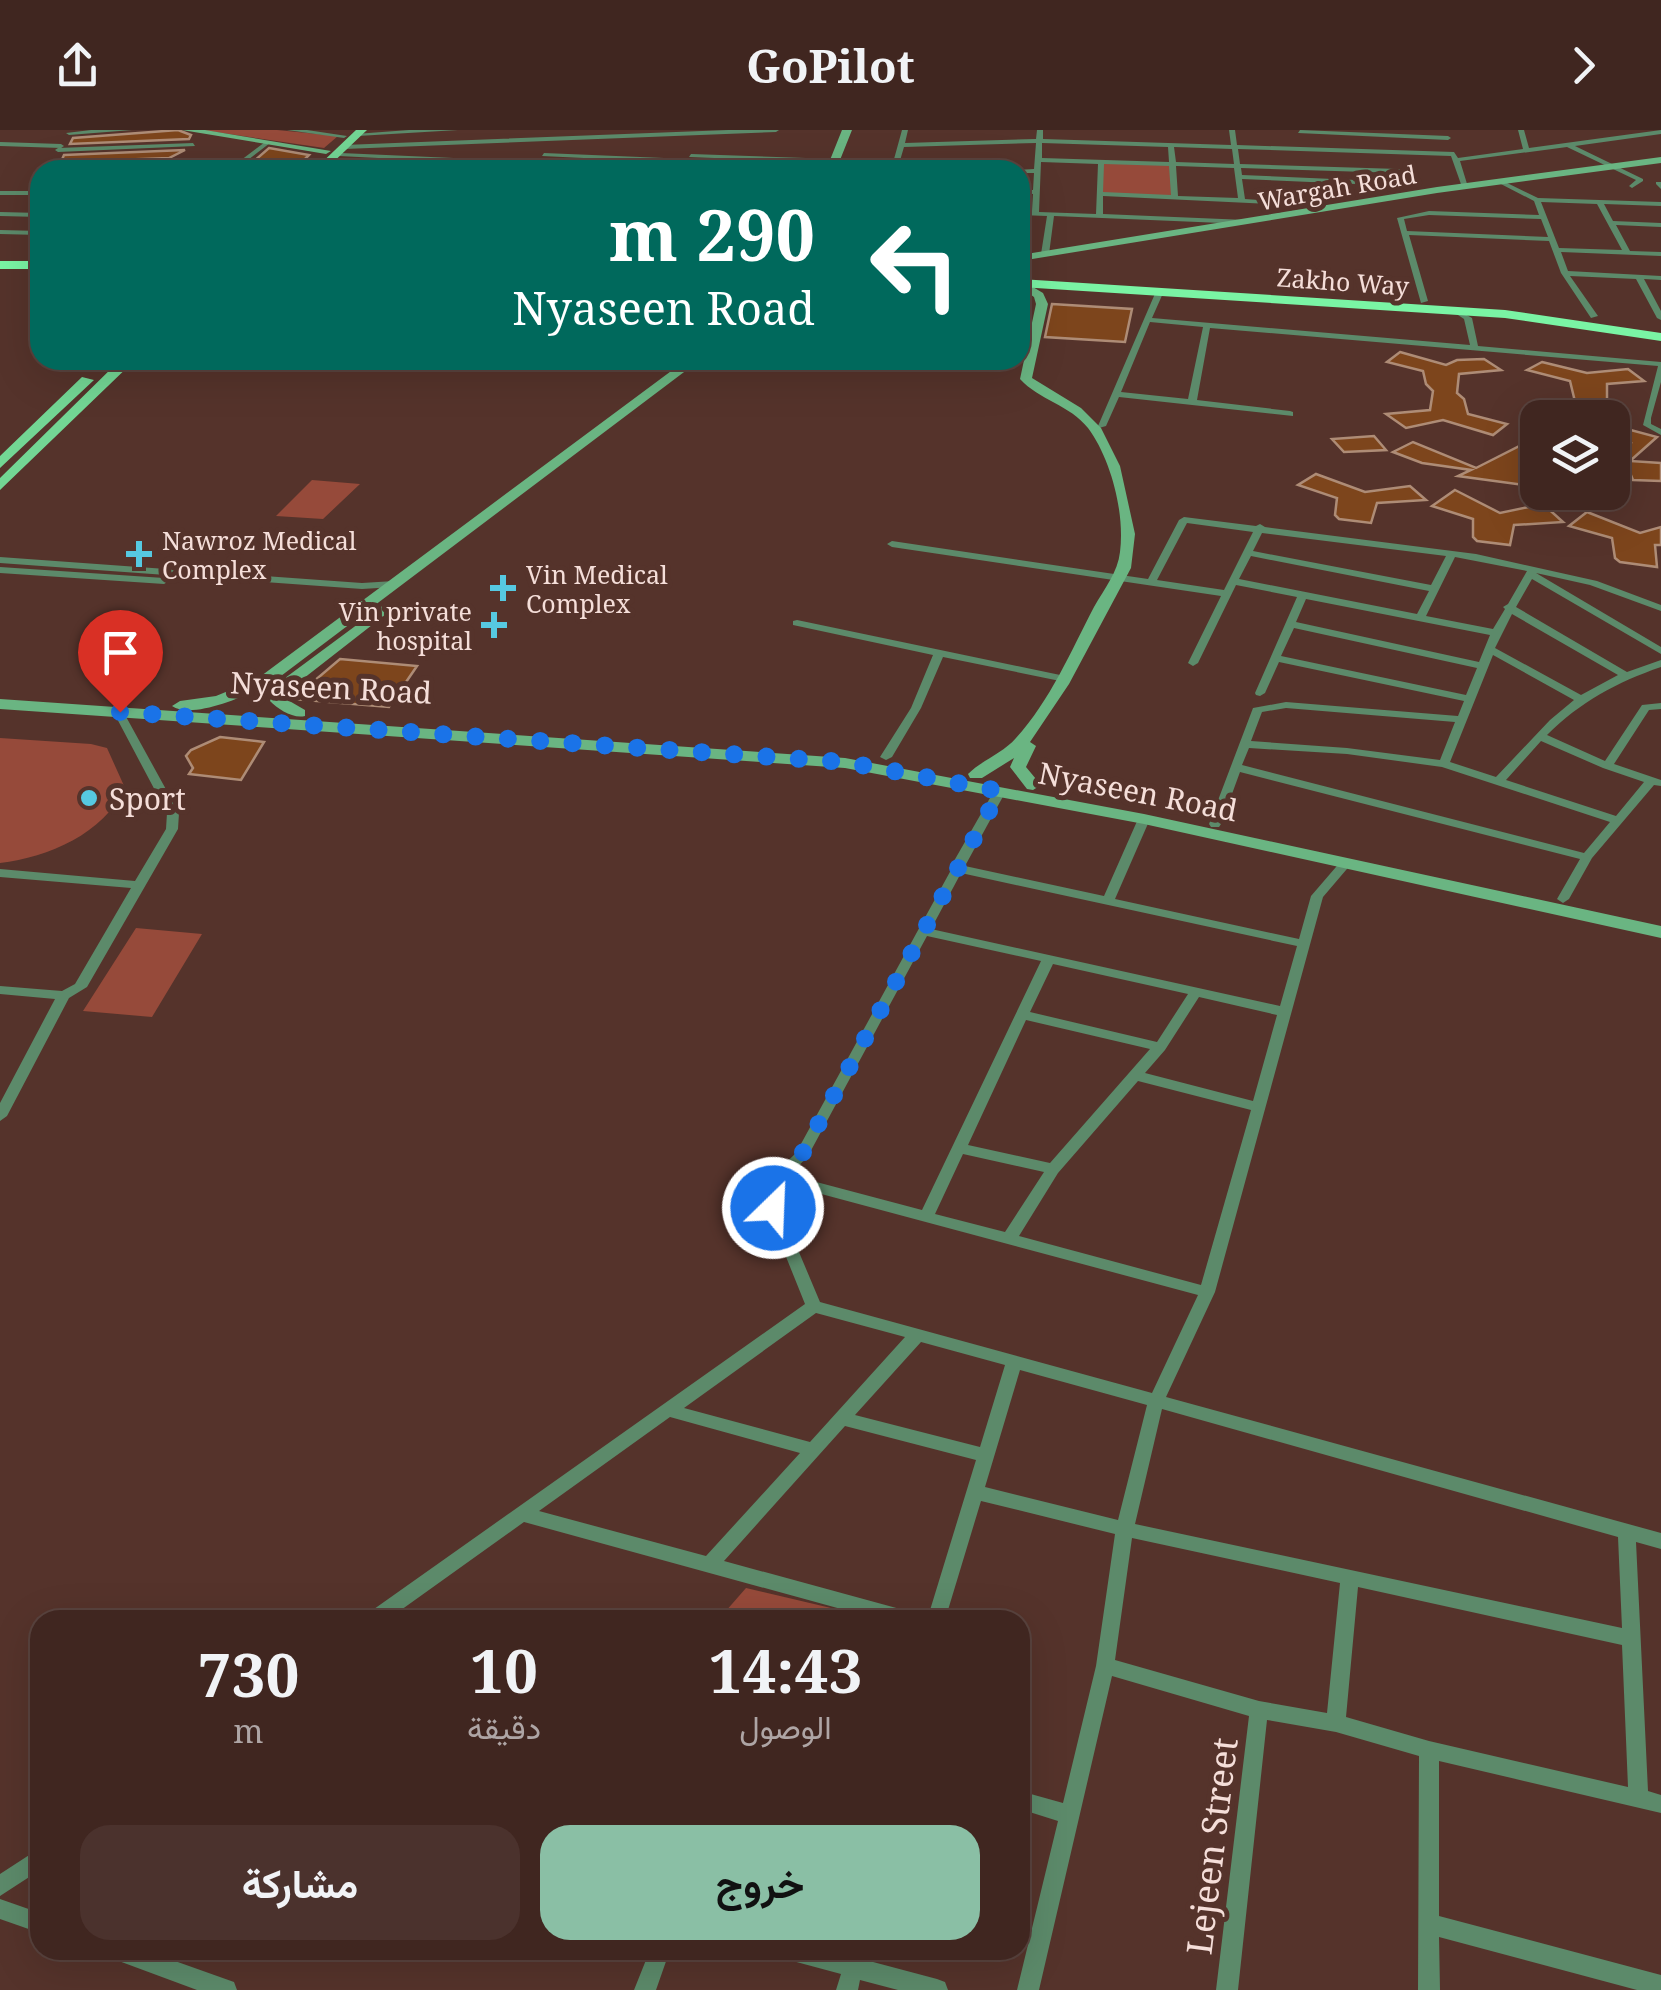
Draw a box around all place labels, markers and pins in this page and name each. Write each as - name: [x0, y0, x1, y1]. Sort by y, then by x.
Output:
- place label: Nawroz Medical Complex: [162, 523, 357, 586]
- marker: Nawroz Medical Complex: [126, 541, 152, 567]
- place label: Vin Medical Complex: [526, 557, 668, 620]
- marker: Vin Medical Complex: [490, 575, 516, 601]
- place label: Vin private hospital: [339, 594, 472, 657]
- pin: [78, 610, 163, 713]
- marker: Vin private hospital: [481, 612, 507, 638]
- place label: Sport: [109, 778, 186, 819]
- marker: Sport: [78, 787, 100, 809]

